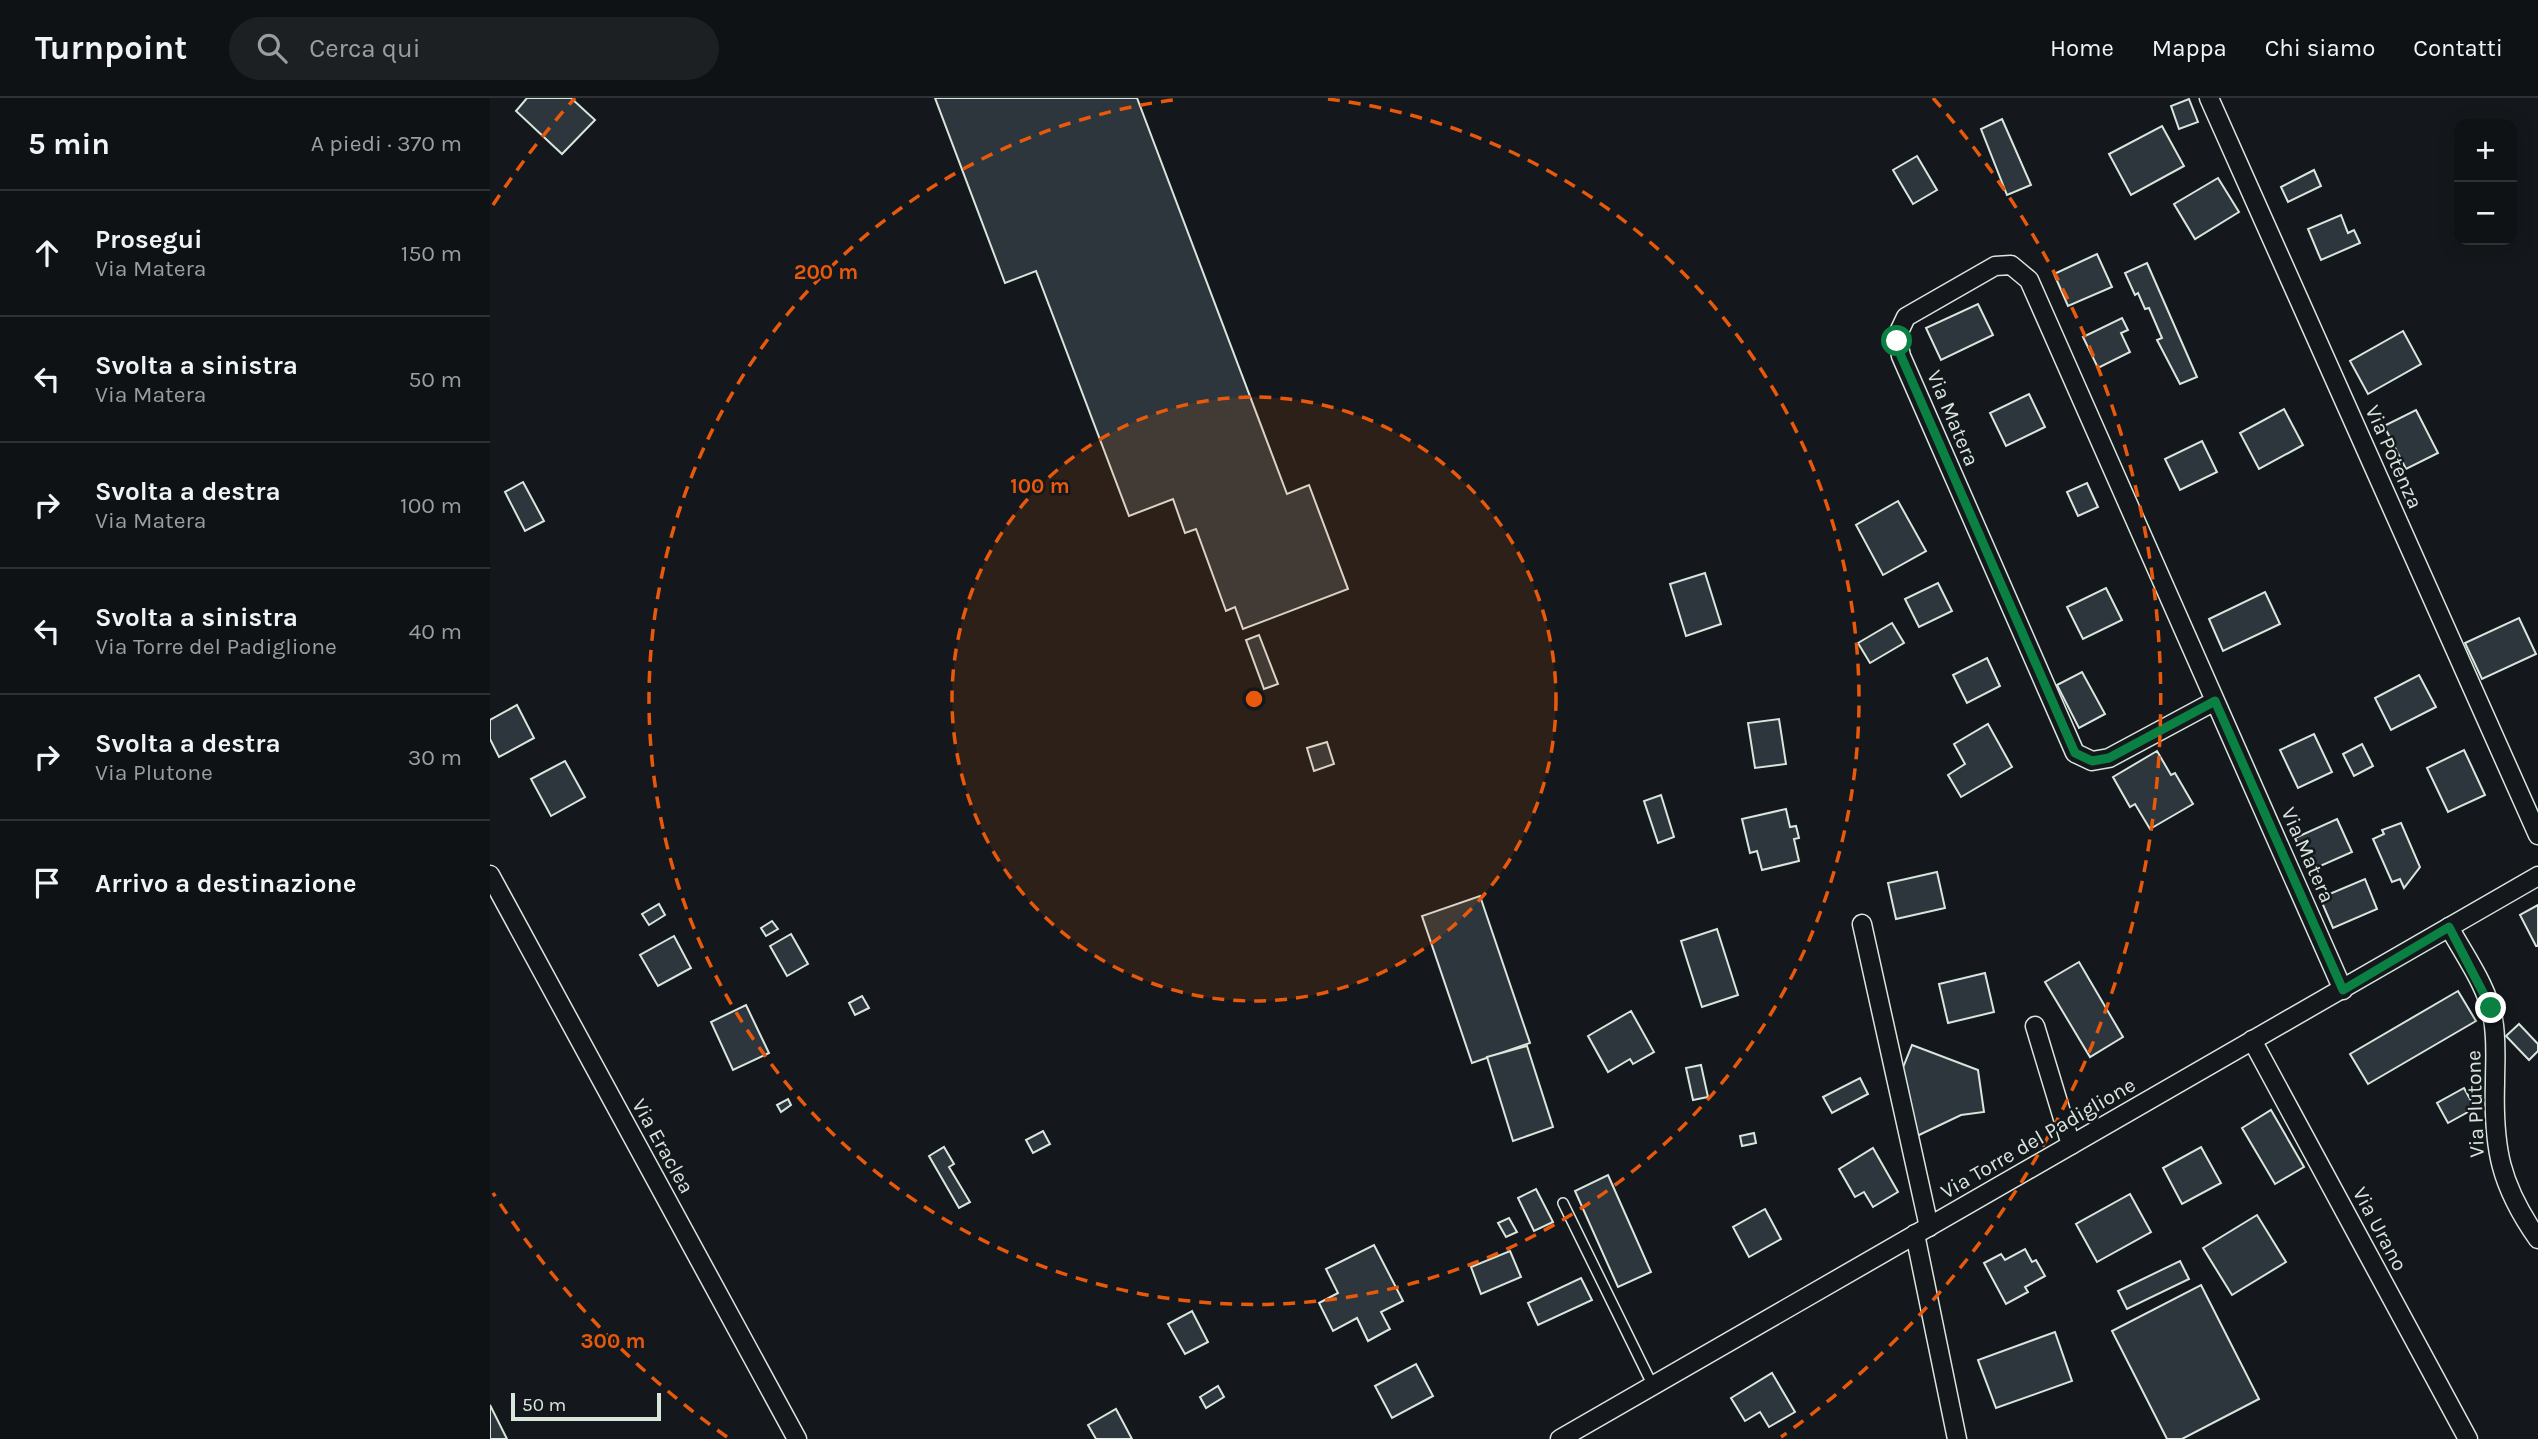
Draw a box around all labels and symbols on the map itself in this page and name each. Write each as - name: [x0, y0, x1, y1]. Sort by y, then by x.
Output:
- text: 200 m: [794, 260, 858, 284]
- route start: [1881, 325, 1912, 356]
- street label: Via Matera: [1922, 366, 1984, 470]
- street label: Via Potenza: [2361, 402, 2427, 512]
- text: 100 m: [1010, 474, 1070, 498]
- centre of rings: [1242, 687, 1266, 711]
- street label: Via Matera: [2276, 804, 2340, 906]
- route end: [2475, 992, 2506, 1023]
- street label: Via Plutone: [2461, 1050, 2489, 1158]
- street label: Via Torre del Padiglione: [1936, 1072, 2140, 1204]
- street label: Via Eraclea: [627, 1094, 699, 1198]
- street label: Via Urano: [2348, 1183, 2412, 1275]
- text: 300 m: [581, 1329, 645, 1353]
- scale bar: [511, 1390, 662, 1422]

